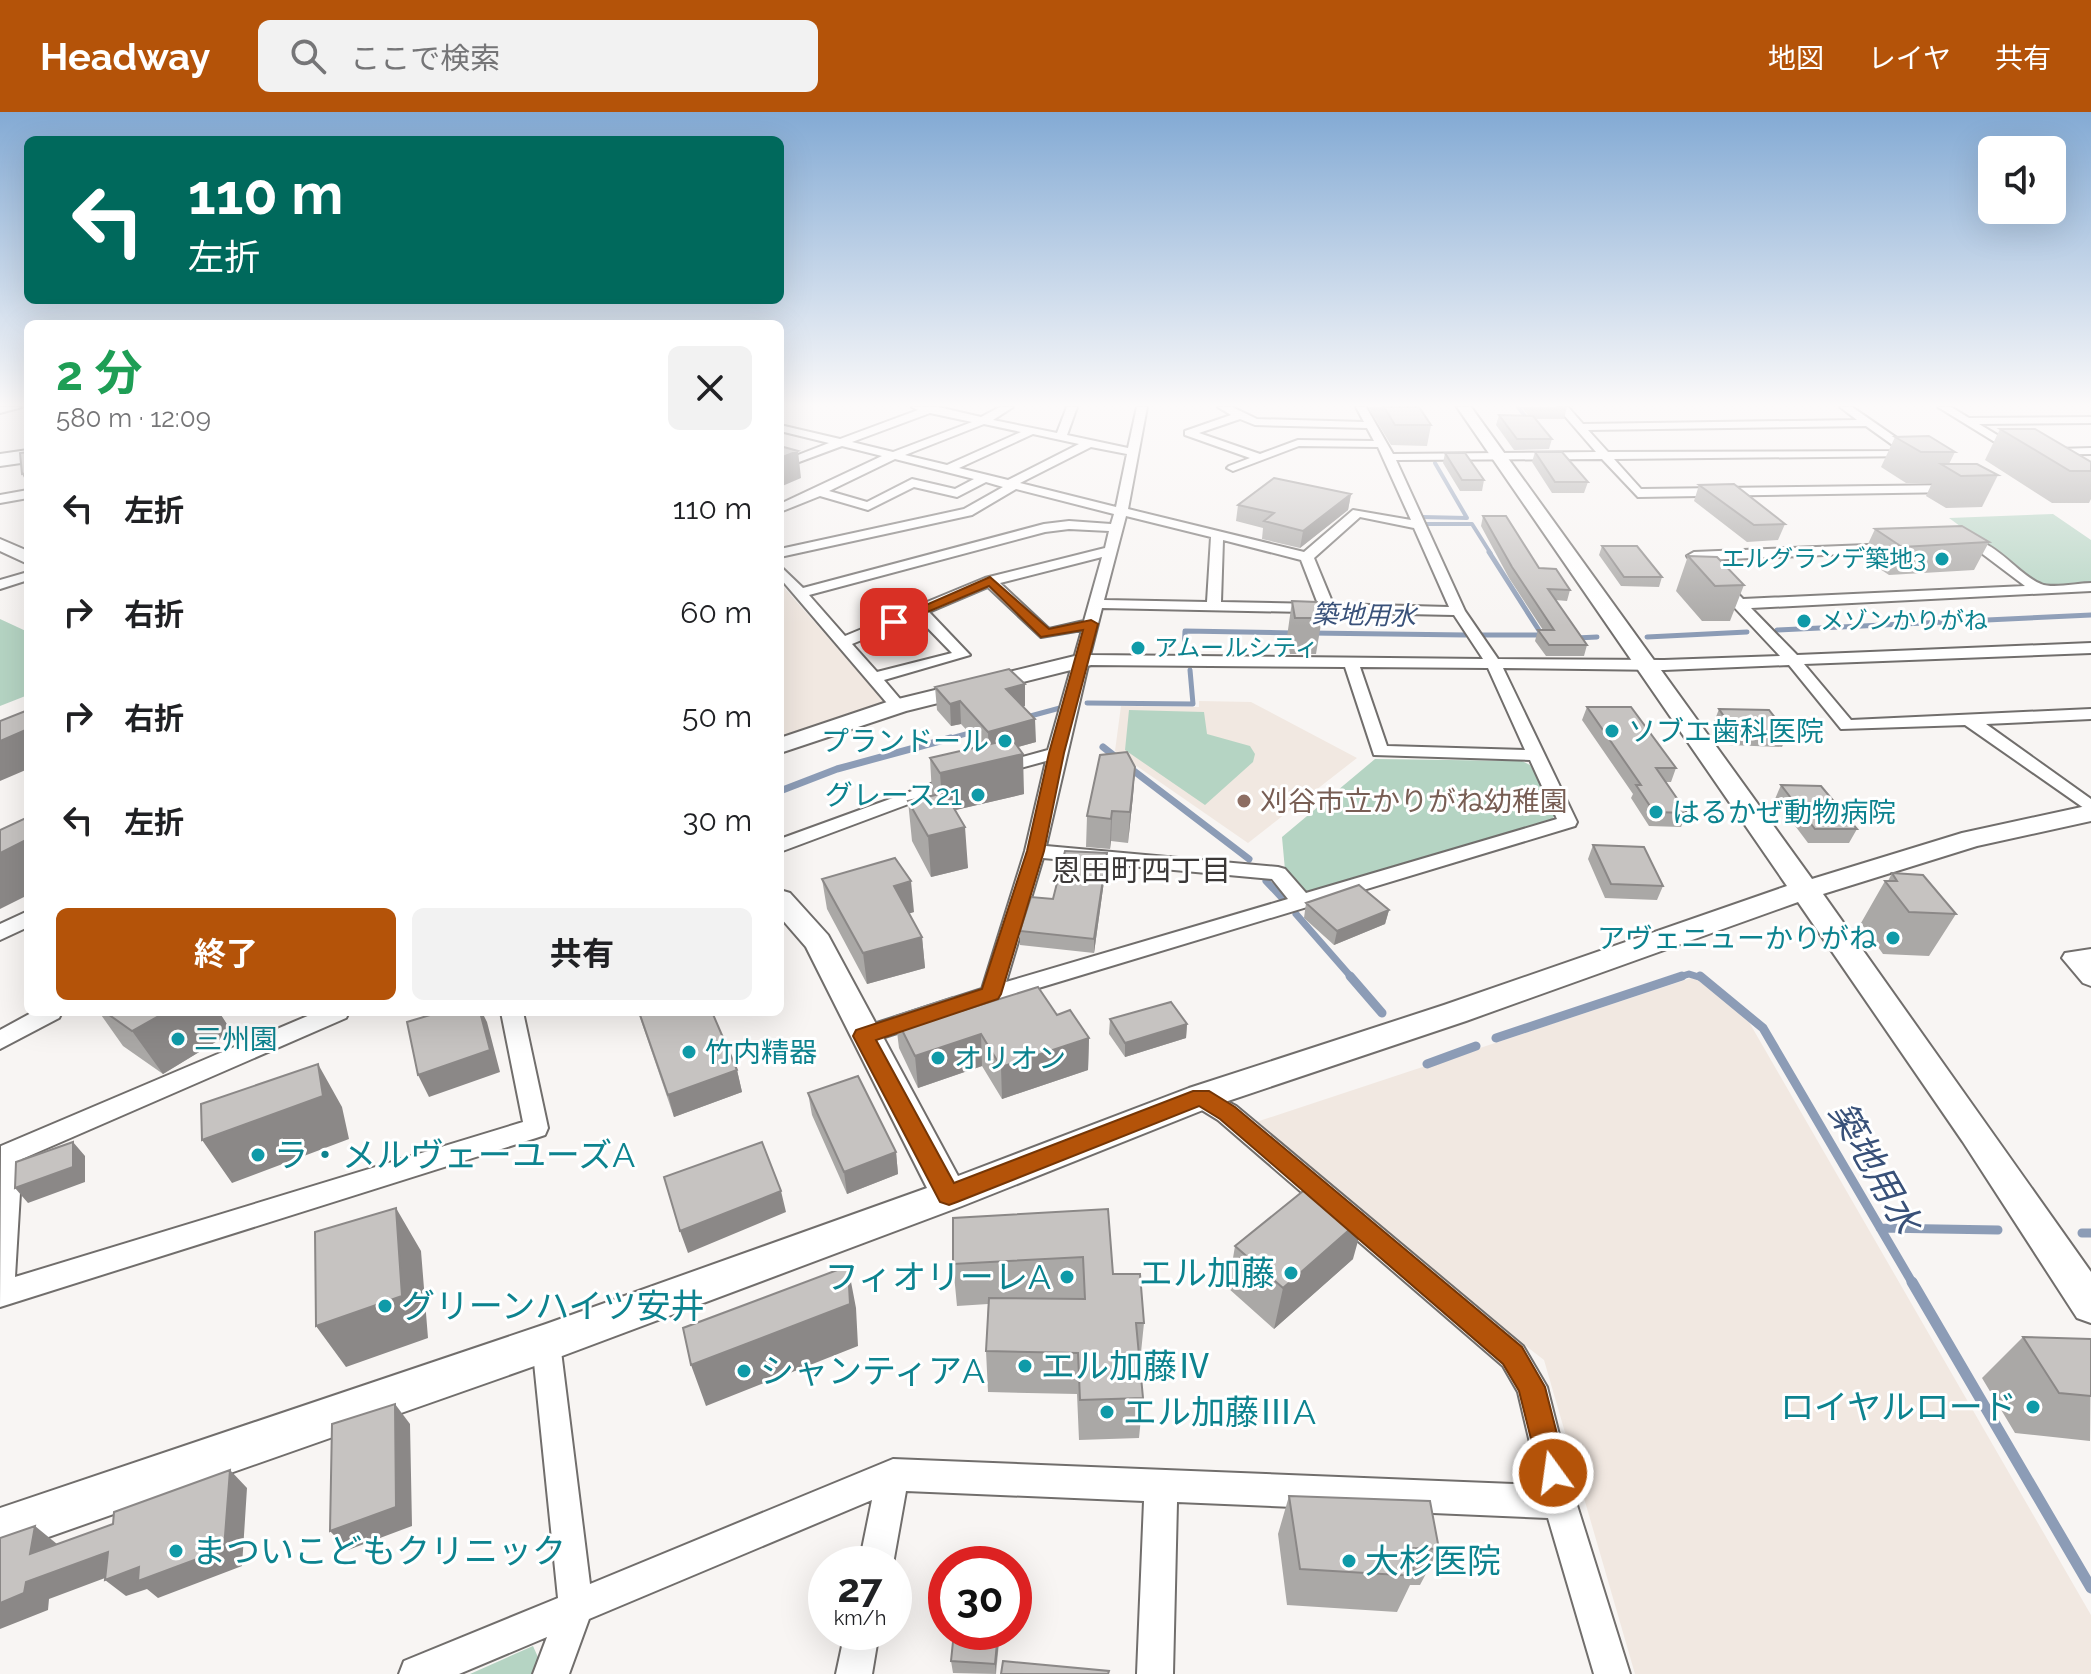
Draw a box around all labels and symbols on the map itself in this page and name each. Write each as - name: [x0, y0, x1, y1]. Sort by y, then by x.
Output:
- place label: エルグランデ築地3: [1721, 544, 1926, 573]
- marker: エルグランデ築地3: [1933, 550, 1951, 568]
- pin: [860, 588, 928, 656]
- water label: 築地用水: [1312, 599, 1419, 631]
- place label: メゾンかりがね: [1820, 606, 1988, 635]
- marker: メゾンかりがね: [1795, 612, 1813, 630]
- place label: アムールシティ: [1154, 633, 1319, 662]
- marker: アムールシティ: [1129, 639, 1147, 657]
- place label: ソブエ歯科医院: [1628, 715, 1824, 748]
- marker: ソブエ歯科医院: [1603, 722, 1621, 740]
- place label: プランドール: [821, 725, 989, 758]
- marker: プランドール: [996, 732, 1014, 750]
- place label: グレース21: [825, 779, 962, 812]
- place label: 刈谷市立かりがね幼稚園: [1260, 785, 1568, 818]
- marker: グレース21: [969, 786, 987, 804]
- marker: 刈谷市立かりがね幼稚園: [1235, 792, 1253, 810]
- place label: はるかぜ動物病院: [1672, 796, 1896, 829]
- marker: はるかぜ動物病院: [1647, 803, 1665, 821]
- district label: 恩田町四丁目: [1051, 853, 1231, 888]
- place label: アヴェニューかりがね: [1597, 922, 1877, 955]
- marker: アヴェニューかりがね: [1884, 929, 1902, 947]
- place label: 三州園: [194, 1023, 278, 1056]
- marker: 三州園: [169, 1030, 187, 1048]
- place label: 竹内精器: [705, 1036, 817, 1069]
- place label: オリオン: [954, 1042, 1066, 1075]
- marker: 竹内精器: [680, 1043, 698, 1061]
- marker: オリオン: [929, 1049, 947, 1067]
- water label: 築地用水: [1821, 1094, 1931, 1243]
- place label: ラ・メルヴェーユーズA: [274, 1135, 635, 1175]
- marker: ラ・メルヴェーユーズA: [249, 1146, 267, 1164]
- place label: エル加藤: [1139, 1253, 1275, 1293]
- place label: フィオリーレA: [825, 1257, 1051, 1297]
- marker: エル加藤: [1282, 1264, 1300, 1282]
- marker: フィオリーレA: [1058, 1268, 1076, 1286]
- place label: グリーンハイツ安井: [401, 1286, 705, 1326]
- marker: グリーンハイツ安井: [376, 1297, 394, 1315]
- place label: エル加藤Ⅳ: [1041, 1346, 1211, 1386]
- place label: シャンティアA: [760, 1351, 985, 1391]
- marker: エル加藤Ⅳ: [1016, 1357, 1034, 1375]
- marker: シャンティアA: [735, 1362, 753, 1380]
- place label: ロイヤルロード: [1780, 1387, 2017, 1427]
- place label: エル加藤ⅢA: [1123, 1392, 1316, 1432]
- marker: ロイヤルロード: [2024, 1398, 2042, 1416]
- marker: エル加藤ⅢA: [1098, 1403, 1116, 1421]
- position arrow: [1511, 1431, 1595, 1515]
- place label: まついこどもクリニック: [192, 1531, 566, 1571]
- place label: 大杉医院: [1365, 1541, 1501, 1581]
- marker: まついこどもクリニック: [167, 1542, 185, 1560]
- speed limit sign: 30: [928, 1546, 1032, 1650]
- marker: 大杉医院: [1340, 1552, 1358, 1570]

